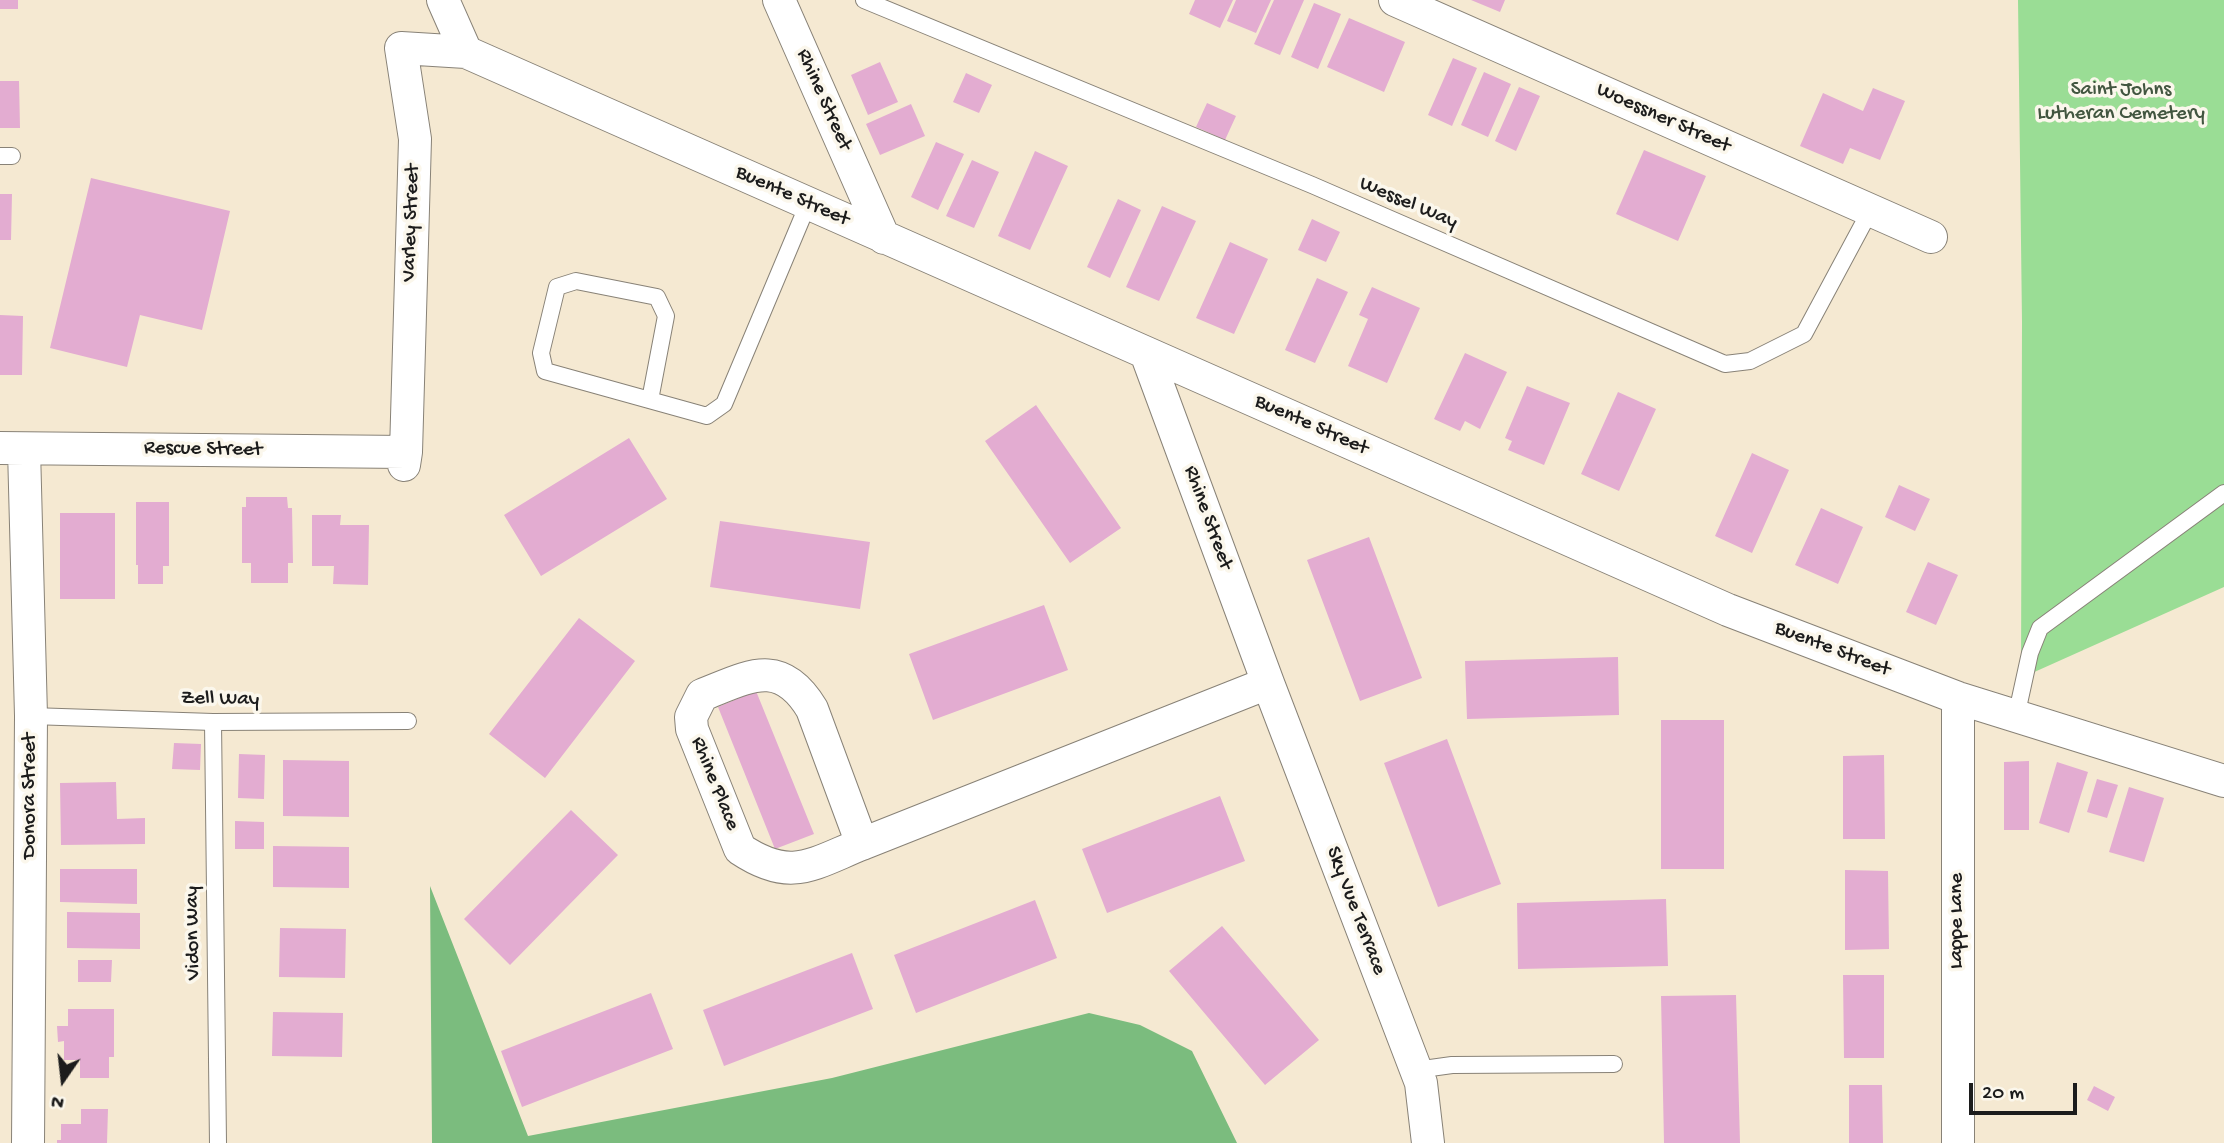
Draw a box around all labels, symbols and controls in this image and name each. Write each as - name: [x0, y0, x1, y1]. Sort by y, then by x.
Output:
- street label: Rhine Street: [789, 45, 857, 155]
- street label: Woessner Street: [1592, 78, 1734, 160]
- park label: Saint Johns Lutheran Cemetery: [2037, 78, 2205, 128]
- street label: Buente Street: [731, 161, 853, 233]
- street label: Varley Street: [397, 164, 427, 282]
- street label: Wessel Way: [1355, 172, 1461, 236]
- street label: Buente Street: [1250, 390, 1372, 462]
- street label: Rescue Street: [144, 436, 262, 464]
- street label: Rhine Street: [1177, 463, 1237, 573]
- street label: Buente Street: [1771, 616, 1893, 684]
- street label: Zell Way: [181, 687, 259, 713]
- street label: Donora Street: [18, 733, 44, 859]
- street label: Rhine Place: [684, 734, 744, 834]
- street label: Sky Vue Terrace: [1319, 843, 1391, 979]
- street label: Lappe Lane: [1945, 873, 1971, 969]
- street label: Vidon Way: [181, 886, 207, 980]
- north arrow: [28, 1045, 98, 1115]
- scale bar: [1972, 1070, 2080, 1114]
- text: 20 m: [1982, 1082, 2024, 1107]
- text: N: [49, 1088, 67, 1114]

